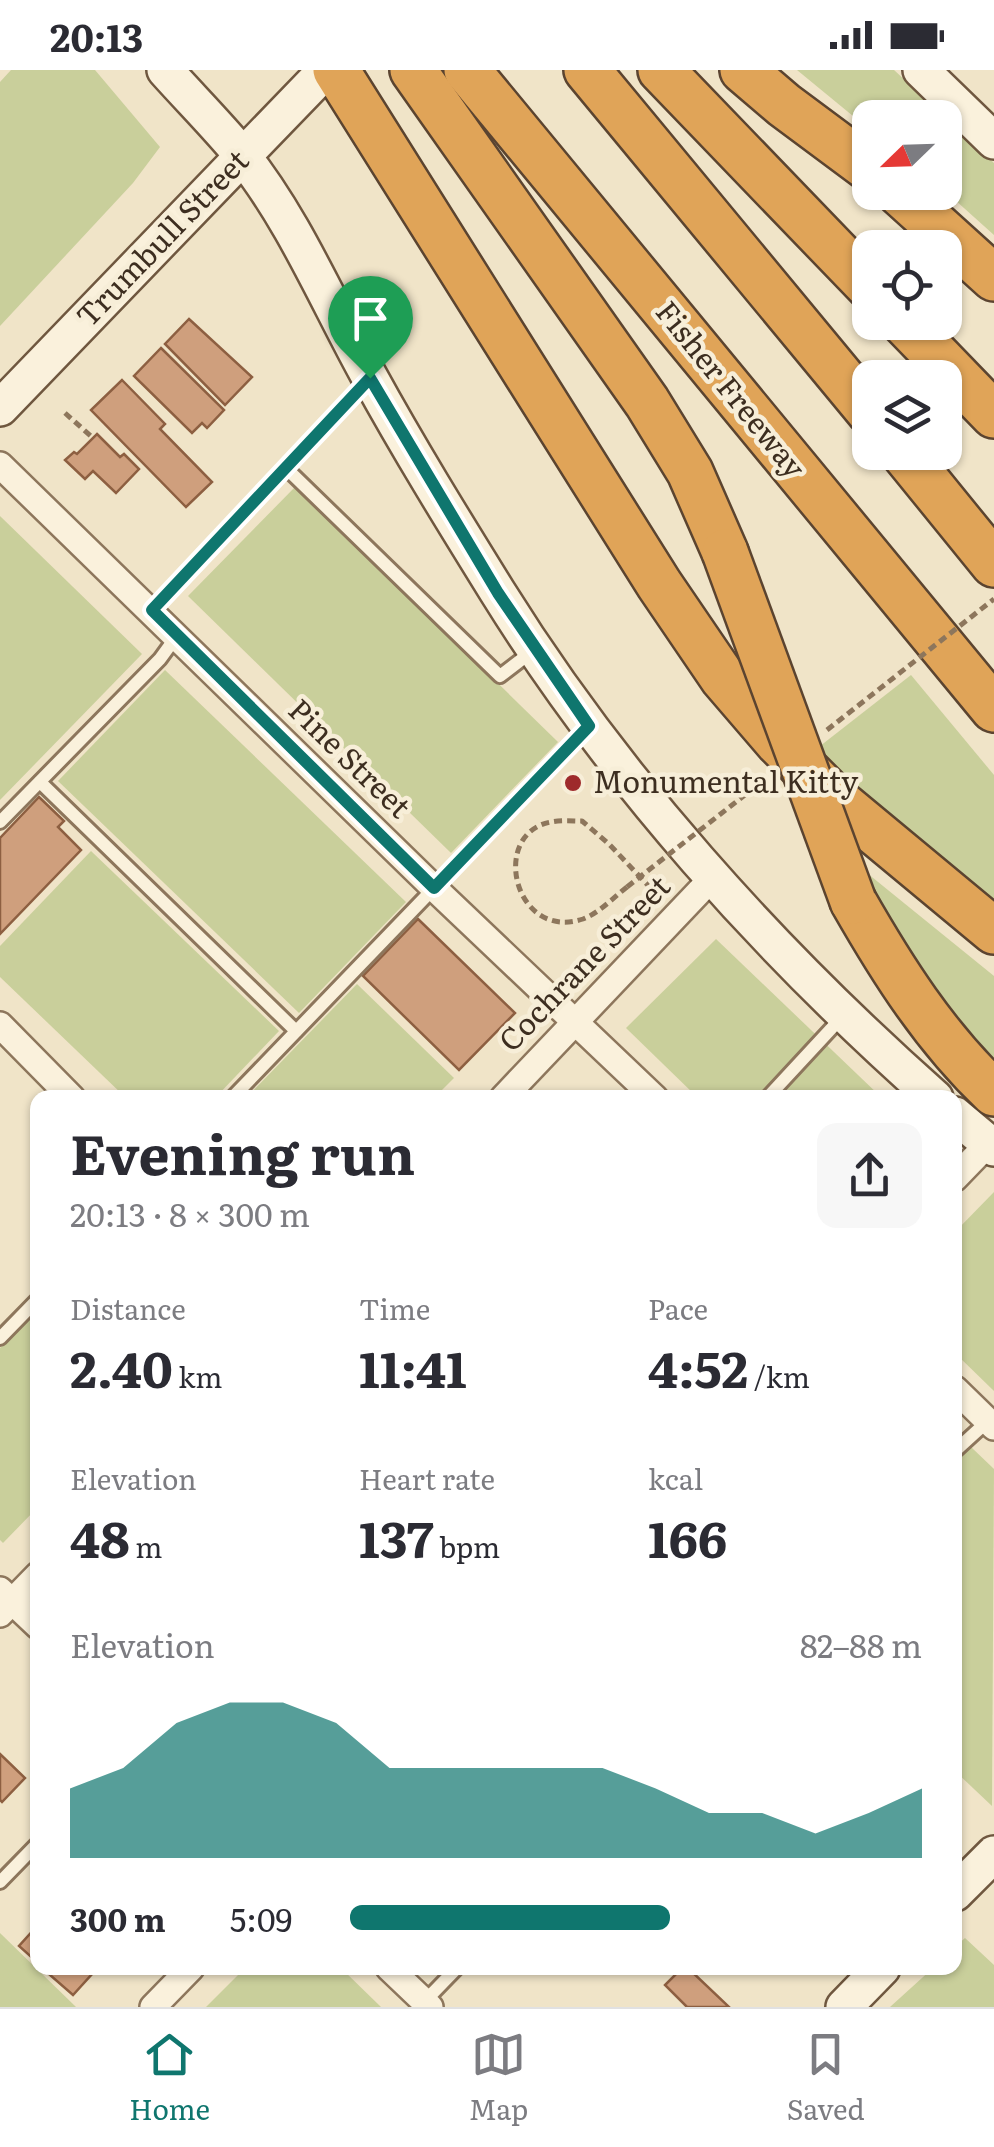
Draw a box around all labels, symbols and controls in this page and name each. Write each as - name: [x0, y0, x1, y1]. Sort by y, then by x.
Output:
- text: 20:13: [50, 7, 143, 64]
- north arrow: [852, 100, 962, 210]
- map controls: [852, 100, 962, 470]
- street label: Trumbull Street: [65, 138, 257, 336]
- button: locate: [852, 230, 962, 340]
- pin: [328, 276, 413, 379]
- street label: Fisher Freeway: [647, 290, 818, 487]
- icon: arrive: [343, 291, 398, 346]
- button: layers: [852, 360, 962, 470]
- street label: Pine Street: [280, 687, 422, 827]
- place label: Monumental Kitty: [593, 758, 859, 802]
- marker: Monumental Kitty: [562, 772, 584, 794]
- street label: Cochrane Street: [487, 864, 679, 1060]
- text: Evening run: [70, 1110, 415, 1192]
- button: share: [817, 1123, 922, 1228]
- text: 20:13 · 8 × 300 m: [70, 1189, 310, 1237]
- text: Distance: [70, 1287, 186, 1329]
- text: Time: [359, 1287, 430, 1329]
- text: Pace: [648, 1287, 708, 1329]
- text: 2.40: [70, 1329, 173, 1403]
- text: 11:41: [359, 1329, 467, 1403]
- text: 4:52: [648, 1329, 748, 1403]
- text: km: [173, 1355, 222, 1397]
- text: /km: [748, 1355, 810, 1397]
- text: Elevation: [70, 1457, 197, 1499]
- text: Heart rate: [359, 1457, 495, 1499]
- text: kcal: [648, 1457, 703, 1499]
- text: 48: [70, 1499, 130, 1573]
- text: 137: [359, 1499, 434, 1573]
- text: 166: [648, 1499, 727, 1573]
- text: m: [130, 1525, 162, 1567]
- text: bpm: [434, 1525, 500, 1567]
- text: Elevation: [70, 1620, 215, 1668]
- text: 82–88 m: [800, 1620, 922, 1668]
- text: 300 m: [70, 1894, 166, 1942]
- text: 5:09: [230, 1894, 292, 1942]
- tab: Home: [129, 2027, 210, 2129]
- tab: Map: [469, 2027, 528, 2129]
- tab: Saved: [787, 2027, 865, 2129]

